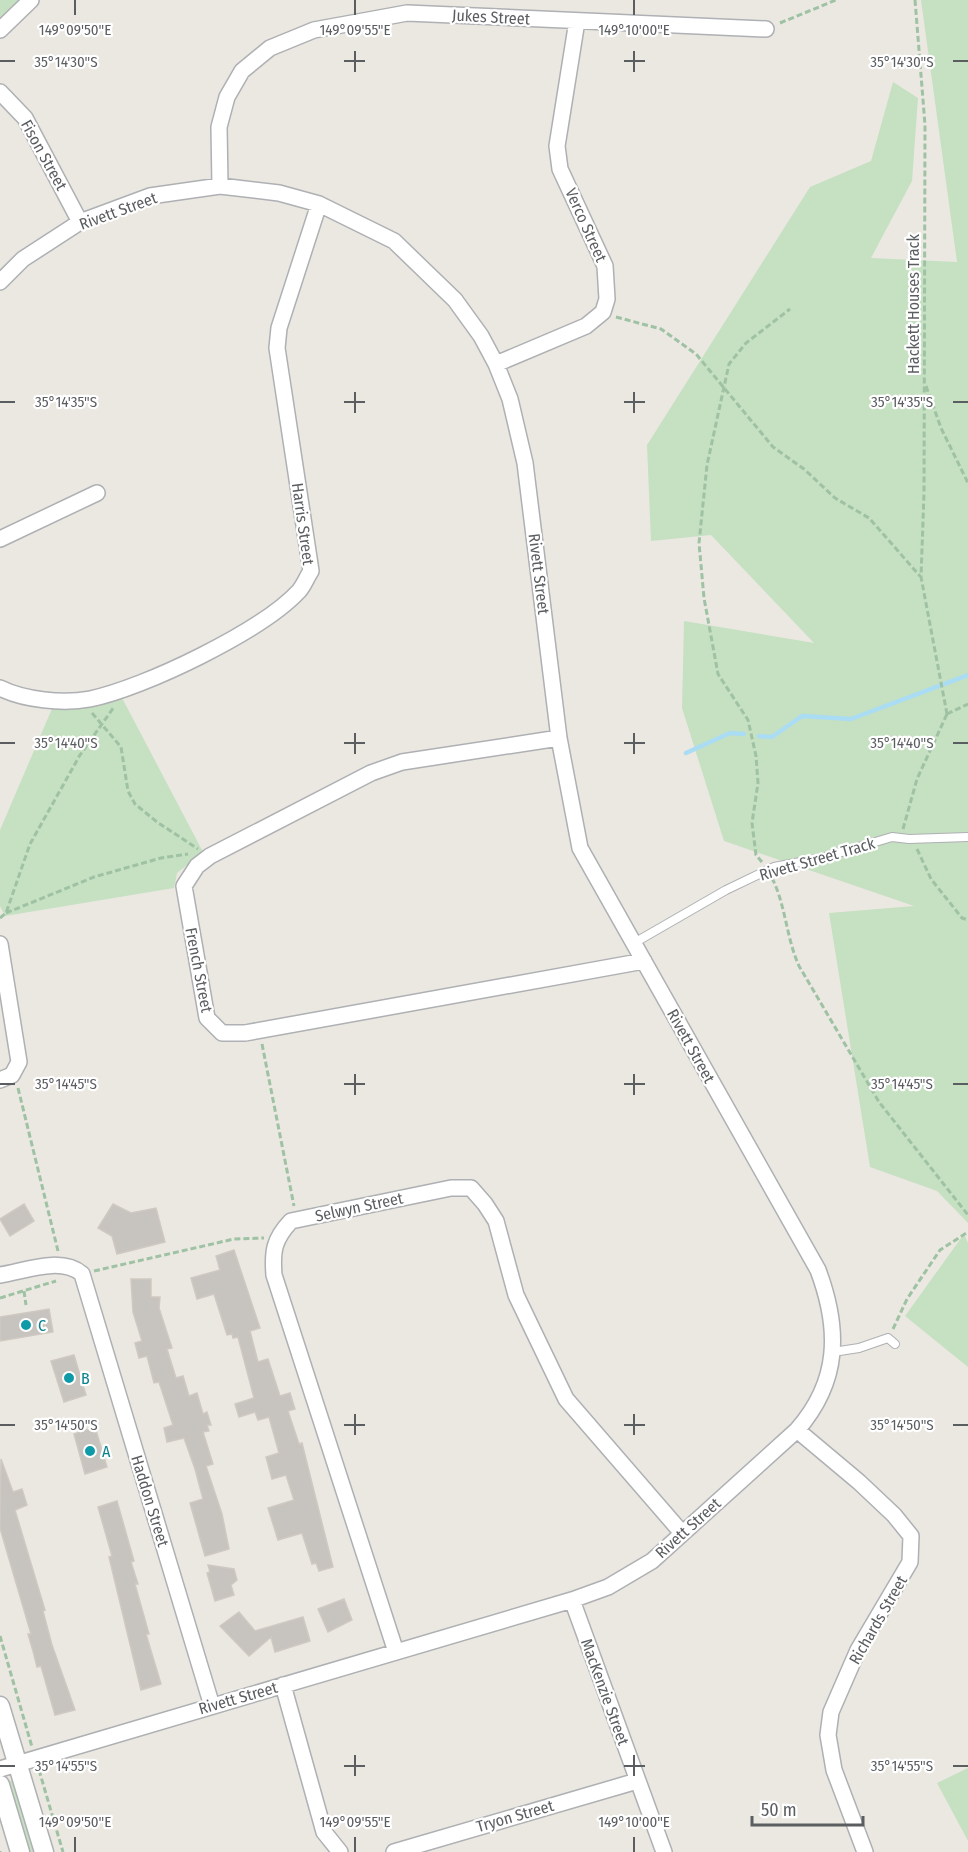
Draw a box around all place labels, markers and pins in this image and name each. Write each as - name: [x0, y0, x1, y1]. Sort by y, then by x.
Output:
- place label: C: [38, 1316, 46, 1335]
- marker: C: [19, 1318, 33, 1332]
- place label: B: [81, 1369, 90, 1388]
- marker: B: [62, 1371, 76, 1385]
- place label: A: [102, 1442, 111, 1461]
- marker: A: [83, 1444, 97, 1458]

